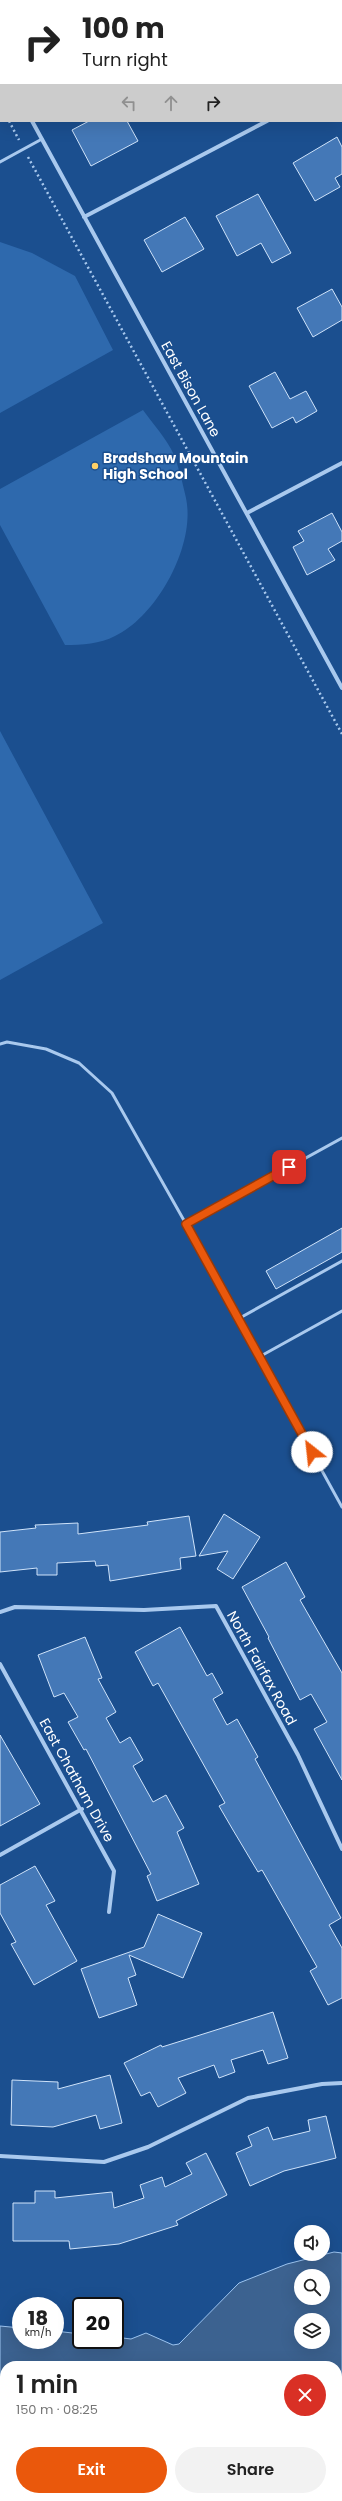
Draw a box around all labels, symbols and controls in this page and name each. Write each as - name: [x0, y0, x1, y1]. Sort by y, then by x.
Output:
- text: 100 m: [82, 9, 165, 48]
- icon: right: [16, 16, 68, 68]
- text: Turn right: [82, 47, 168, 72]
- icon: left: [118, 92, 140, 114]
- icon: ahead: [160, 92, 182, 114]
- icon: right: [202, 92, 224, 114]
- street label: East Bison Lane: [156, 337, 226, 441]
- place label: Bradshaw Mountain High School: [103, 448, 248, 484]
- marker: Bradshaw Mountain High School: [90, 461, 100, 471]
- pin: [272, 1150, 306, 1184]
- icon: arrive: [278, 1156, 300, 1178]
- position arrow: [291, 1431, 333, 1473]
- street label: North Fairfax Road: [222, 1607, 302, 1729]
- street label: East Chatham Drive: [35, 1714, 120, 1846]
- map controls: [294, 2225, 330, 2349]
- button: sound: [294, 2225, 330, 2261]
- button: search: [294, 2269, 330, 2305]
- speed limit sign: 20: [72, 2297, 124, 2349]
- text: 18: [28, 2304, 48, 2332]
- button: layers: [294, 2313, 330, 2349]
- text: km/h: [25, 2325, 51, 2340]
- text: 1 min: [16, 2368, 78, 2401]
- button: close: [284, 2374, 326, 2416]
- text: 150 m · 08:25: [16, 2400, 98, 2419]
- button: Exit: [16, 2447, 167, 2493]
- button: Share: [175, 2447, 326, 2493]

